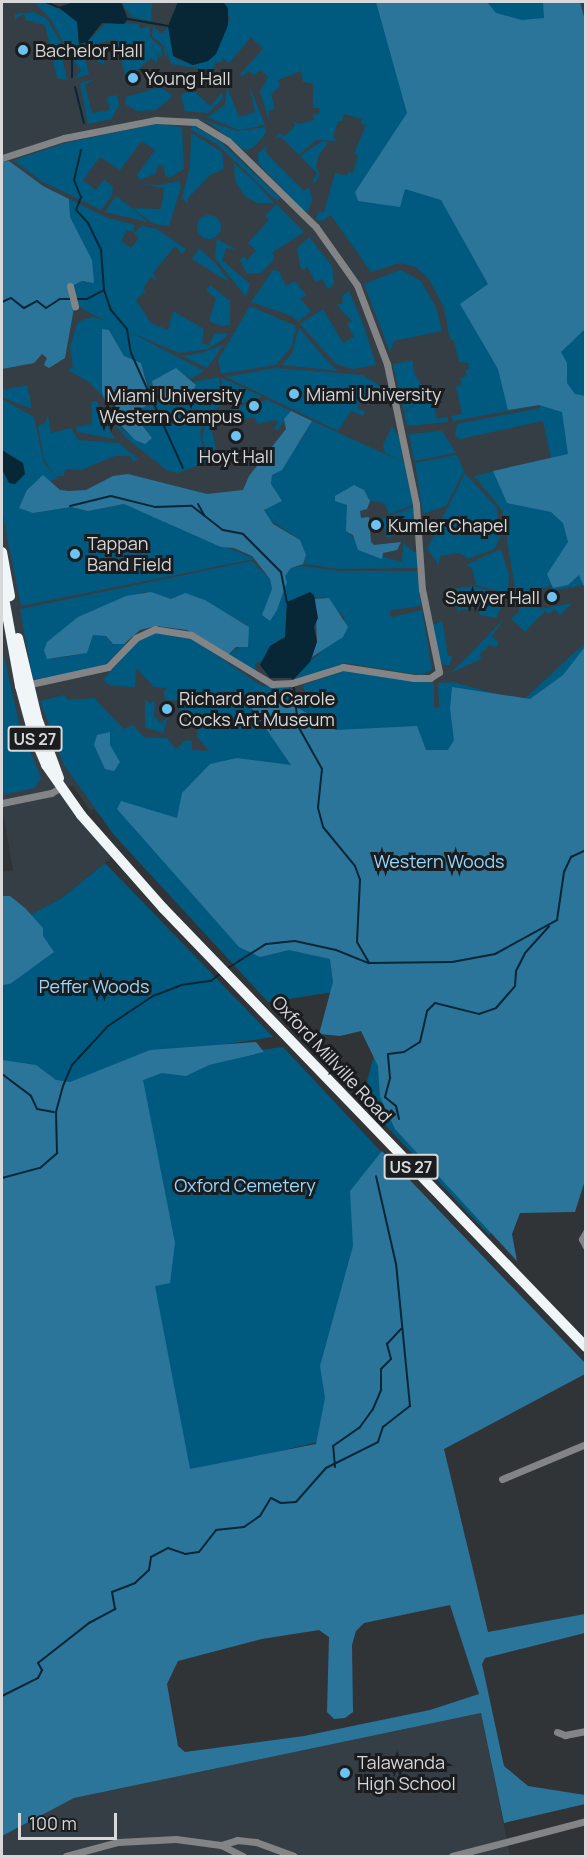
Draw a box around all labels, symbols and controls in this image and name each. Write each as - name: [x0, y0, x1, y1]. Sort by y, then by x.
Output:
- place label: Bachelor Hall: [35, 39, 143, 61]
- marker: Bachelor Hall: [16, 43, 30, 57]
- place label: Young Hall: [145, 67, 231, 89]
- marker: Young Hall: [126, 71, 140, 85]
- place label: Miami University: [306, 383, 441, 405]
- place label: Miami University Western Campus: [99, 385, 242, 428]
- marker: Miami University: [287, 387, 301, 401]
- marker: Miami University Western Campus: [247, 399, 261, 413]
- marker: Hoyt Hall: [229, 429, 243, 443]
- place label: Hoyt Hall: [199, 445, 273, 467]
- place label: Kumler Chapel: [388, 514, 508, 536]
- marker: Kumler Chapel: [369, 518, 383, 532]
- place label: Tappan Band Field: [87, 533, 172, 576]
- marker: Tappan Band Field: [68, 547, 82, 561]
- place label: Sawyer Hall: [445, 586, 540, 608]
- marker: Sawyer Hall: [545, 590, 559, 604]
- place label: Richard and Carole Cocks Art Museum: [179, 688, 335, 730]
- marker: Richard and Carole Cocks Art Museum: [160, 702, 174, 716]
- road number: US 27: [6, 726, 63, 752]
- park label: Western Woods: [373, 850, 505, 872]
- park label: Peffer Woods: [39, 975, 149, 997]
- street label: Oxford Millville Road: [268, 991, 396, 1127]
- road number: US 27: [382, 1154, 440, 1180]
- park label: Oxford Cemetery: [174, 1174, 316, 1196]
- place label: Talawanda High School: [357, 1752, 456, 1794]
- marker: Talawanda High School: [338, 1766, 352, 1780]
- scale bar: [21, 1801, 120, 1839]
- text: 100 m: [29, 1811, 77, 1835]

